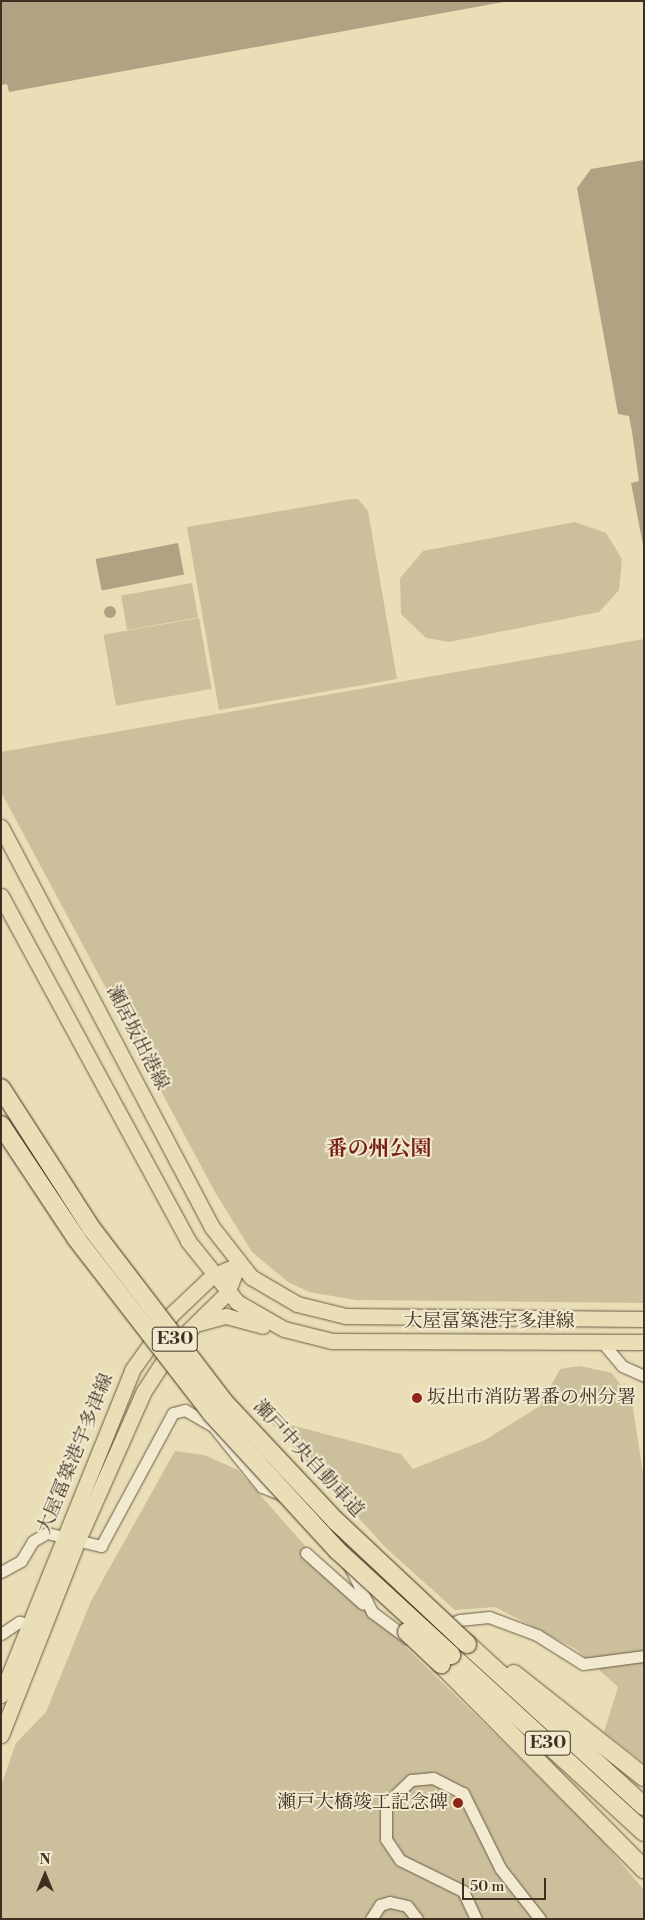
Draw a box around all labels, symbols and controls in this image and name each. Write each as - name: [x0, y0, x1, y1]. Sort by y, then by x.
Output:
- street label: 瀬居坂出港線: [101, 982, 173, 1094]
- district label: 番の州公園: [327, 1136, 431, 1162]
- street label: 大屋冨築港宇多津線: [404, 1311, 574, 1333]
- road number: E30: [151, 1324, 199, 1355]
- street label: 大屋冨築港宇多津線: [33, 1370, 119, 1538]
- place label: 坂出市消防署番の州分署: [427, 1387, 636, 1409]
- marker: 坂出市消防署番の州分署: [411, 1392, 423, 1404]
- street label: 瀬戸中央自動車道: [248, 1396, 368, 1522]
- road number: E30: [524, 1728, 572, 1759]
- place label: 瀬戸大橋竣工記念碑: [277, 1792, 448, 1814]
- marker: 瀬戸大橋竣工記念碑: [452, 1797, 464, 1809]
- north arrow: [20, 1850, 70, 1900]
- text: N: [39, 1851, 51, 1869]
- scale bar: [465, 1868, 549, 1900]
- text: 50 m: [470, 1877, 504, 1896]

